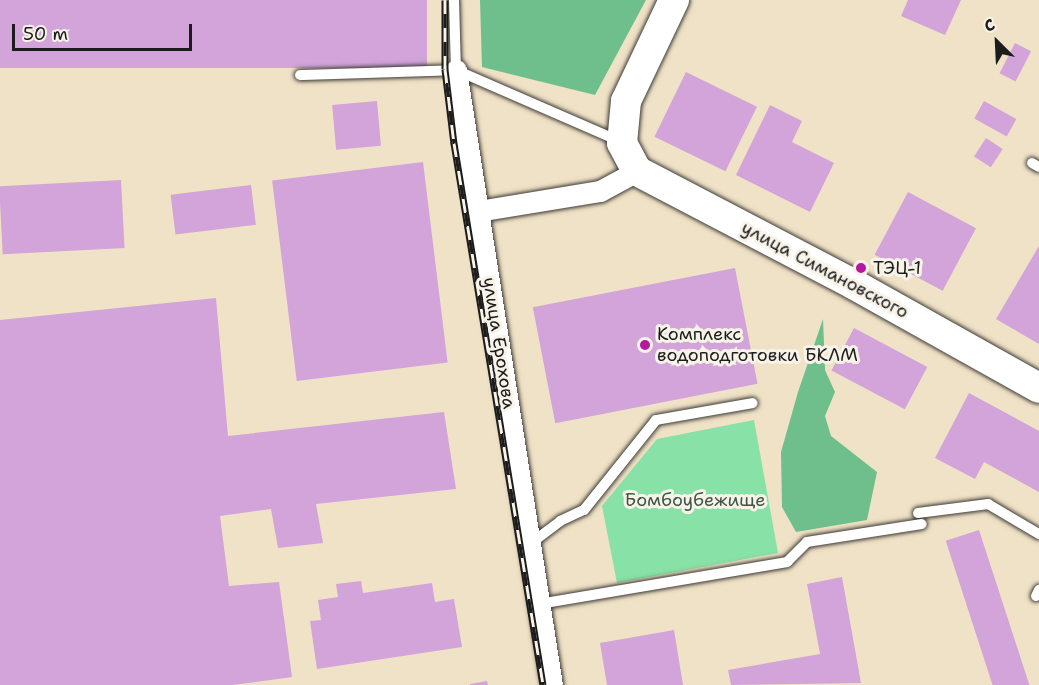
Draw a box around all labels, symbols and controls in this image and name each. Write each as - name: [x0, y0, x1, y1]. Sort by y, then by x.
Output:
- scale bar: [15, 12, 195, 50]
- north arrow: [967, 12, 1027, 72]
- text: С: [981, 14, 998, 37]
- text: 50 m: [23, 22, 68, 46]
- street label: улица Симановского: [738, 217, 912, 323]
- place label: ТЭЦ-1: [873, 257, 921, 279]
- marker: ТЭЦ-1: [854, 261, 868, 275]
- street label: улица Ерохова: [478, 276, 520, 410]
- place label: Комплекс водоподготовки БКЛМ: [657, 324, 858, 366]
- marker: Комплекс водоподготовки БКЛМ: [638, 338, 652, 352]
- park label: Бомбоубежище: [625, 489, 765, 511]

